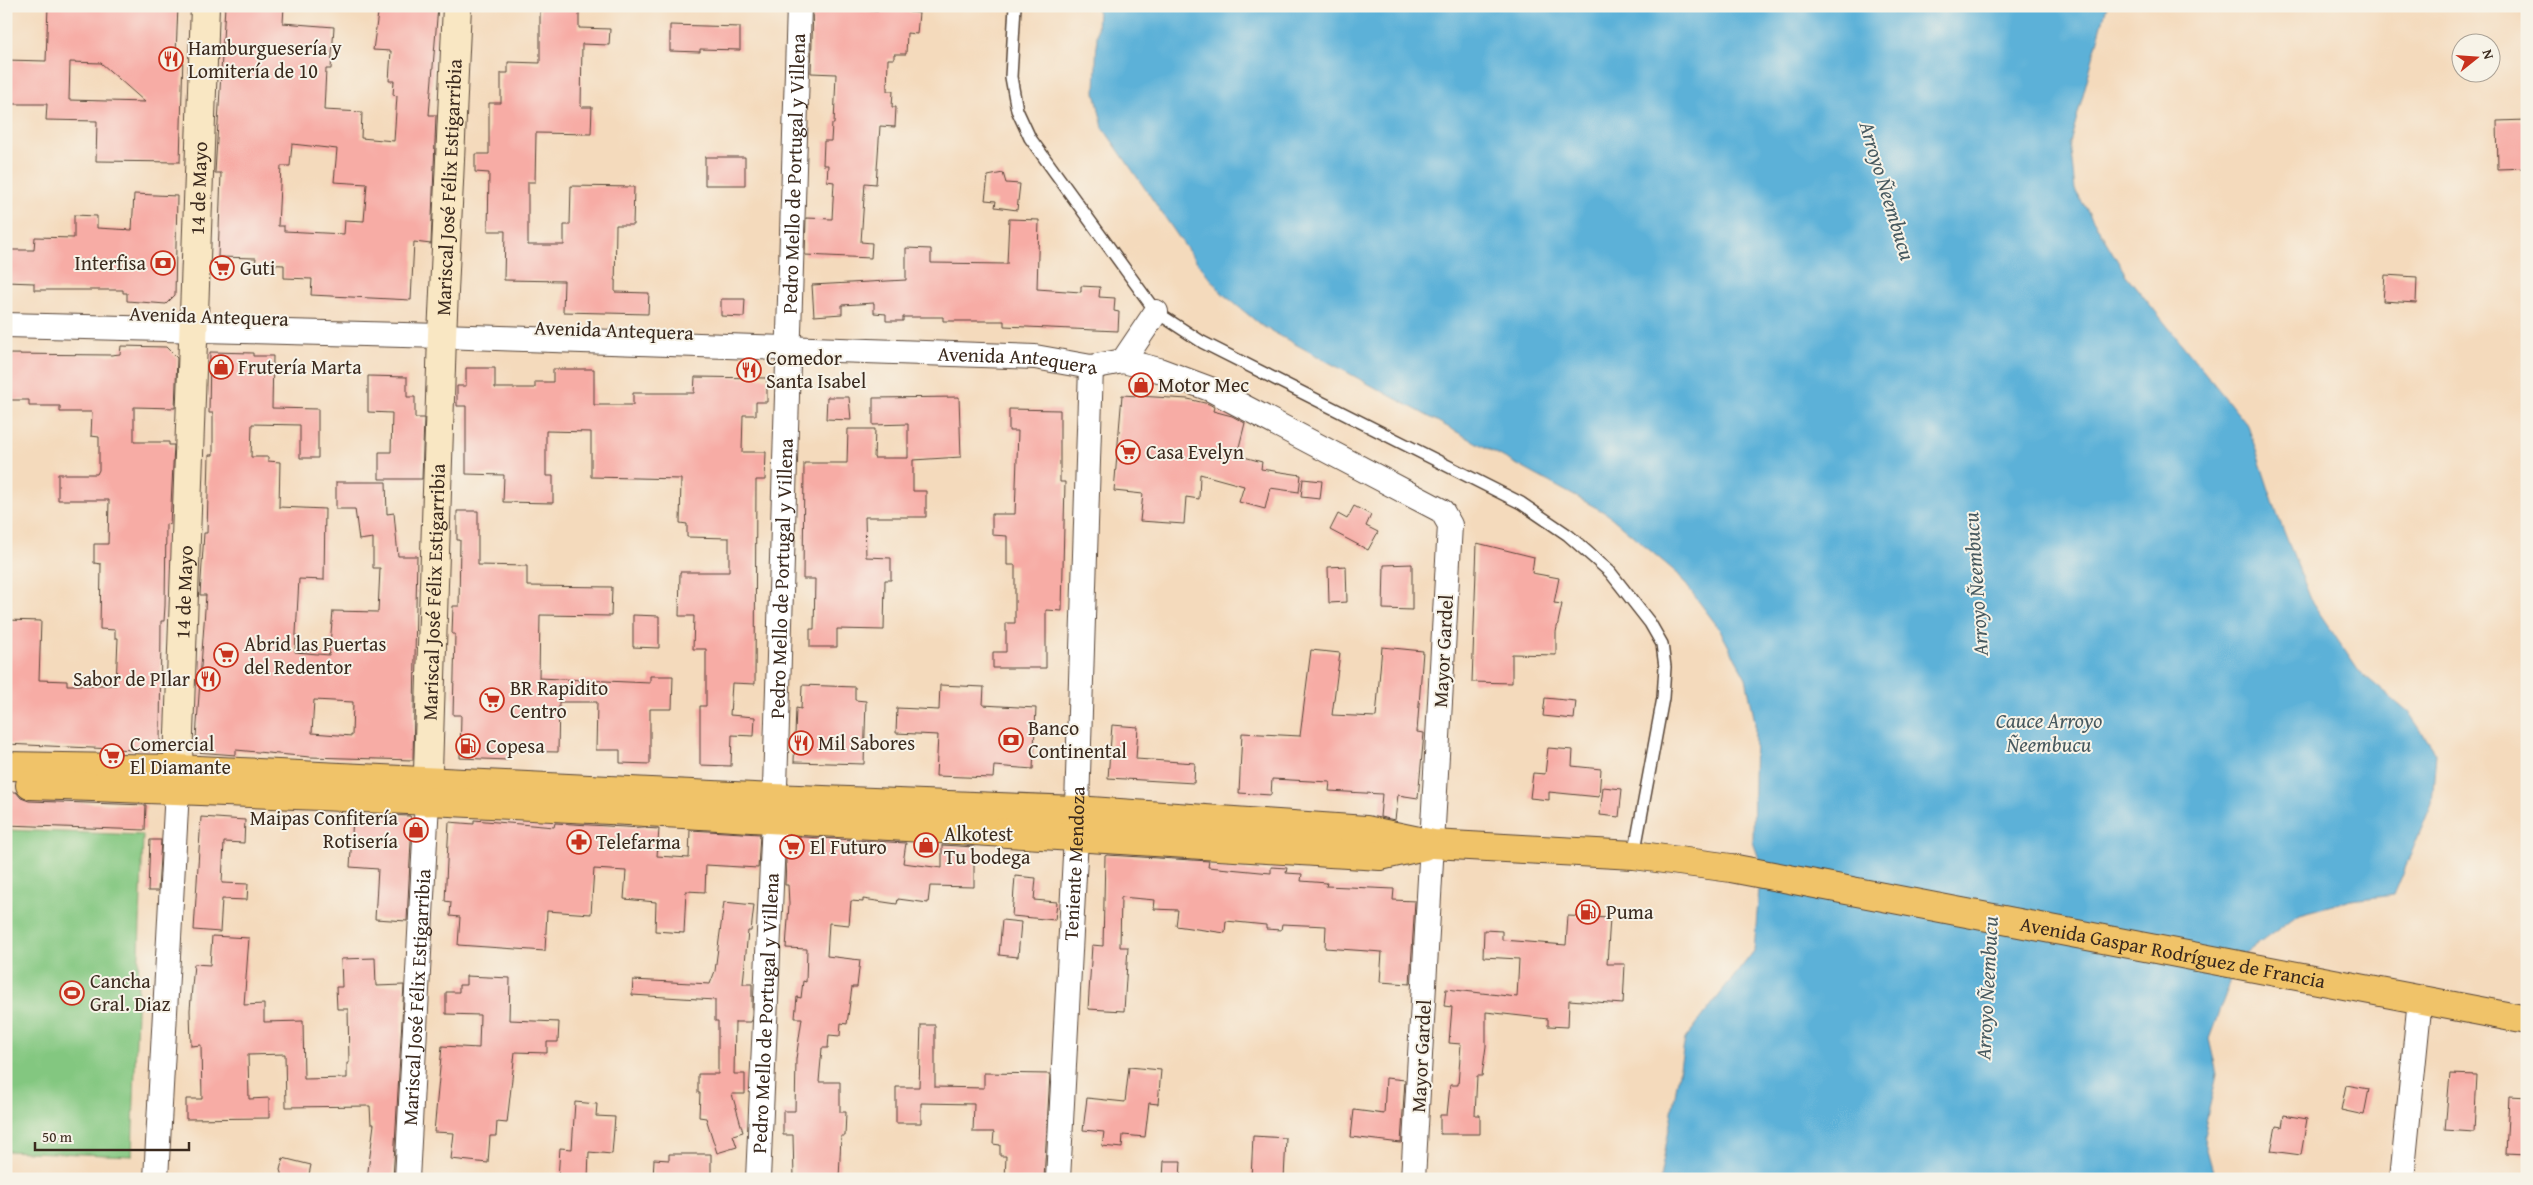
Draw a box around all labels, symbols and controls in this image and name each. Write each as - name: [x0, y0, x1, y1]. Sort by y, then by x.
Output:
- street label: Pedro Mello de Portugal y Villena: [775, 32, 812, 314]
- north arrow: [2450, 32, 2500, 82]
- place label: Hamburguesería y Lomitería de 10: [188, 33, 342, 85]
- restaurant icon: Hamburguesería y Lomitería de 10: [158, 46, 184, 72]
- text: N: [2478, 47, 2500, 62]
- street label: Mariscal José Félix Estigarribia: [428, 58, 469, 316]
- water label: Arroyo Ñeembucu: [1851, 116, 1923, 265]
- street label: 14 de Mayo: [182, 141, 214, 236]
- place label: Interfisa: [75, 248, 147, 277]
- bank icon: Interfisa: [150, 250, 176, 276]
- place label: Guti: [240, 253, 276, 282]
- supermarket icon: Guti: [209, 255, 235, 281]
- street label: Avenida Antequera: [129, 298, 290, 333]
- street label: Avenida Antequera: [534, 312, 695, 347]
- street label: Avenida Antequera: [937, 339, 1099, 382]
- place label: Comedor Santa Isabel: [766, 343, 867, 395]
- place label: Frutería Marta: [238, 352, 362, 381]
- shop icon: Frutería Marta: [208, 354, 234, 380]
- restaurant icon: Comedor Santa Isabel: [736, 357, 762, 383]
- place label: Motor Mec: [1158, 370, 1249, 399]
- shop icon: Motor Mec: [1128, 372, 1154, 398]
- street label: Pedro Mello de Portugal y Villena: [762, 437, 800, 719]
- place label: Casa Evelyn: [1146, 437, 1244, 466]
- supermarket icon: Casa Evelyn: [1115, 439, 1141, 465]
- street label: Mariscal José Félix Estigarribia: [415, 463, 452, 721]
- water label: Arroyo Ñeembucu: [1955, 511, 1996, 658]
- street label: 14 de Mayo: [167, 545, 200, 640]
- street label: Mayor Gardel: [1425, 593, 1460, 708]
- place label: Abrid las Puertas del Redentor: [244, 629, 387, 681]
- supermarket icon: Abrid las Puertas del Redentor: [213, 642, 239, 668]
- place label: Sabor de PIlar: [73, 664, 190, 693]
- restaurant icon: Sabor de PIlar: [195, 666, 221, 692]
- place label: BR Rapidito Centro: [510, 673, 608, 725]
- supermarket icon: BR Rapidito Centro: [479, 687, 505, 713]
- water label: Cauce Arroyo Ñeembucu: [1996, 705, 2102, 760]
- place label: Banco Continental: [1028, 713, 1127, 765]
- bank icon: Banco Continental: [998, 727, 1024, 753]
- place label: Mil Sabores: [818, 728, 915, 757]
- place label: Comercial El Diamante: [130, 729, 231, 781]
- restaurant icon: Mil Sabores: [788, 730, 814, 756]
- place label: Copesa: [486, 731, 545, 760]
- fuel station icon: Copesa: [455, 733, 481, 759]
- supermarket icon: Comercial El Diamante: [99, 743, 125, 769]
- street label: Teniente Mendoza: [1056, 785, 1092, 941]
- place label: Maipas Confitería Rotisería: [250, 803, 399, 855]
- shop icon: Maipas Confitería Rotisería: [403, 817, 429, 843]
- place label: Alkotest Tu bodega: [944, 819, 1031, 871]
- place label: Telefarma: [596, 827, 681, 856]
- pharmacy icon: Telefarma: [566, 829, 592, 855]
- place label: El Futuro: [810, 832, 887, 861]
- shop icon: Alkotest Tu bodega: [913, 832, 939, 858]
- supermarket icon: El Futuro: [779, 834, 805, 860]
- street label: Mariscal José Félix Estigarribia: [395, 868, 437, 1126]
- street label: Pedro Mello de Portugal y Villena: [744, 872, 786, 1154]
- place label: Puma: [1606, 897, 1654, 926]
- fuel station icon: Puma: [1575, 899, 1601, 925]
- street label: Avenida Gaspar Rodríguez de Francia: [2018, 909, 2328, 995]
- water label: Arroyo Ñeembucu: [1967, 915, 2006, 1062]
- place label: Cancha Gral. Diaz: [90, 966, 170, 1018]
- sports icon: Cancha Gral. Diaz: [59, 980, 85, 1006]
- street label: Mayor Gardel: [1403, 998, 1438, 1113]
- scale bar: [35, 1120, 189, 1152]
- text: 50 m: [42, 1126, 73, 1147]

